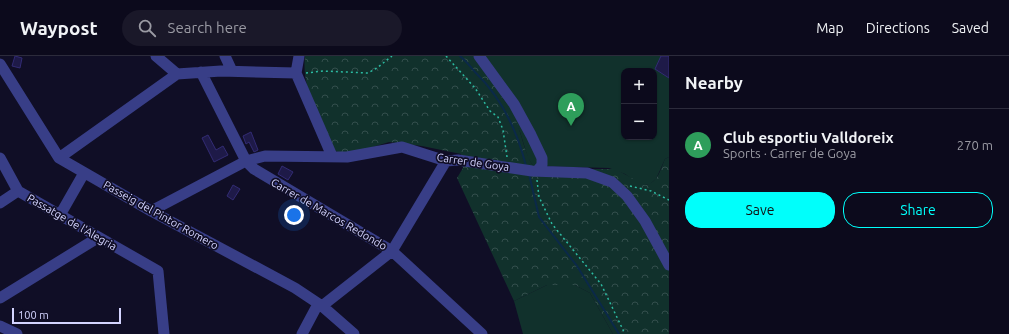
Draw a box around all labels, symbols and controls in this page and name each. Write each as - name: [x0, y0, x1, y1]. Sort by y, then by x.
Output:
- search box: [122, 10, 402, 46]
- text: Waypost: [20, 17, 98, 39]
- icon: search: [136, 17, 158, 39]
- text: Search here: [168, 19, 247, 36]
- text: Map: [816, 20, 844, 36]
- text: Directions: [866, 20, 930, 36]
- text: Saved: [952, 20, 989, 36]
- map controls: [621, 68, 657, 140]
- button: +: [621, 68, 657, 104]
- text: Nearby: [685, 73, 743, 92]
- pin: A: [558, 93, 584, 126]
- button: −: [621, 104, 657, 140]
- text: Club esportiu Valldoreix: [723, 129, 894, 146]
- text: A: [693, 138, 703, 152]
- text: 270 m: [957, 138, 993, 152]
- text: Sports · Carrer de Goya: [723, 146, 856, 160]
- street label: Carrer de Goya: [436, 151, 510, 173]
- street label: Carrer de Marcos Redondo: [269, 176, 389, 252]
- street label: Passeig del Pintor Romero: [101, 178, 221, 252]
- street label: Passatge de l'Alegria: [25, 191, 119, 253]
- button: Save: [685, 192, 835, 228]
- button: Share: [843, 192, 993, 228]
- your location: [284, 205, 304, 225]
- scale bar: [12, 306, 121, 325]
- text: 100 m: [18, 309, 49, 321]

